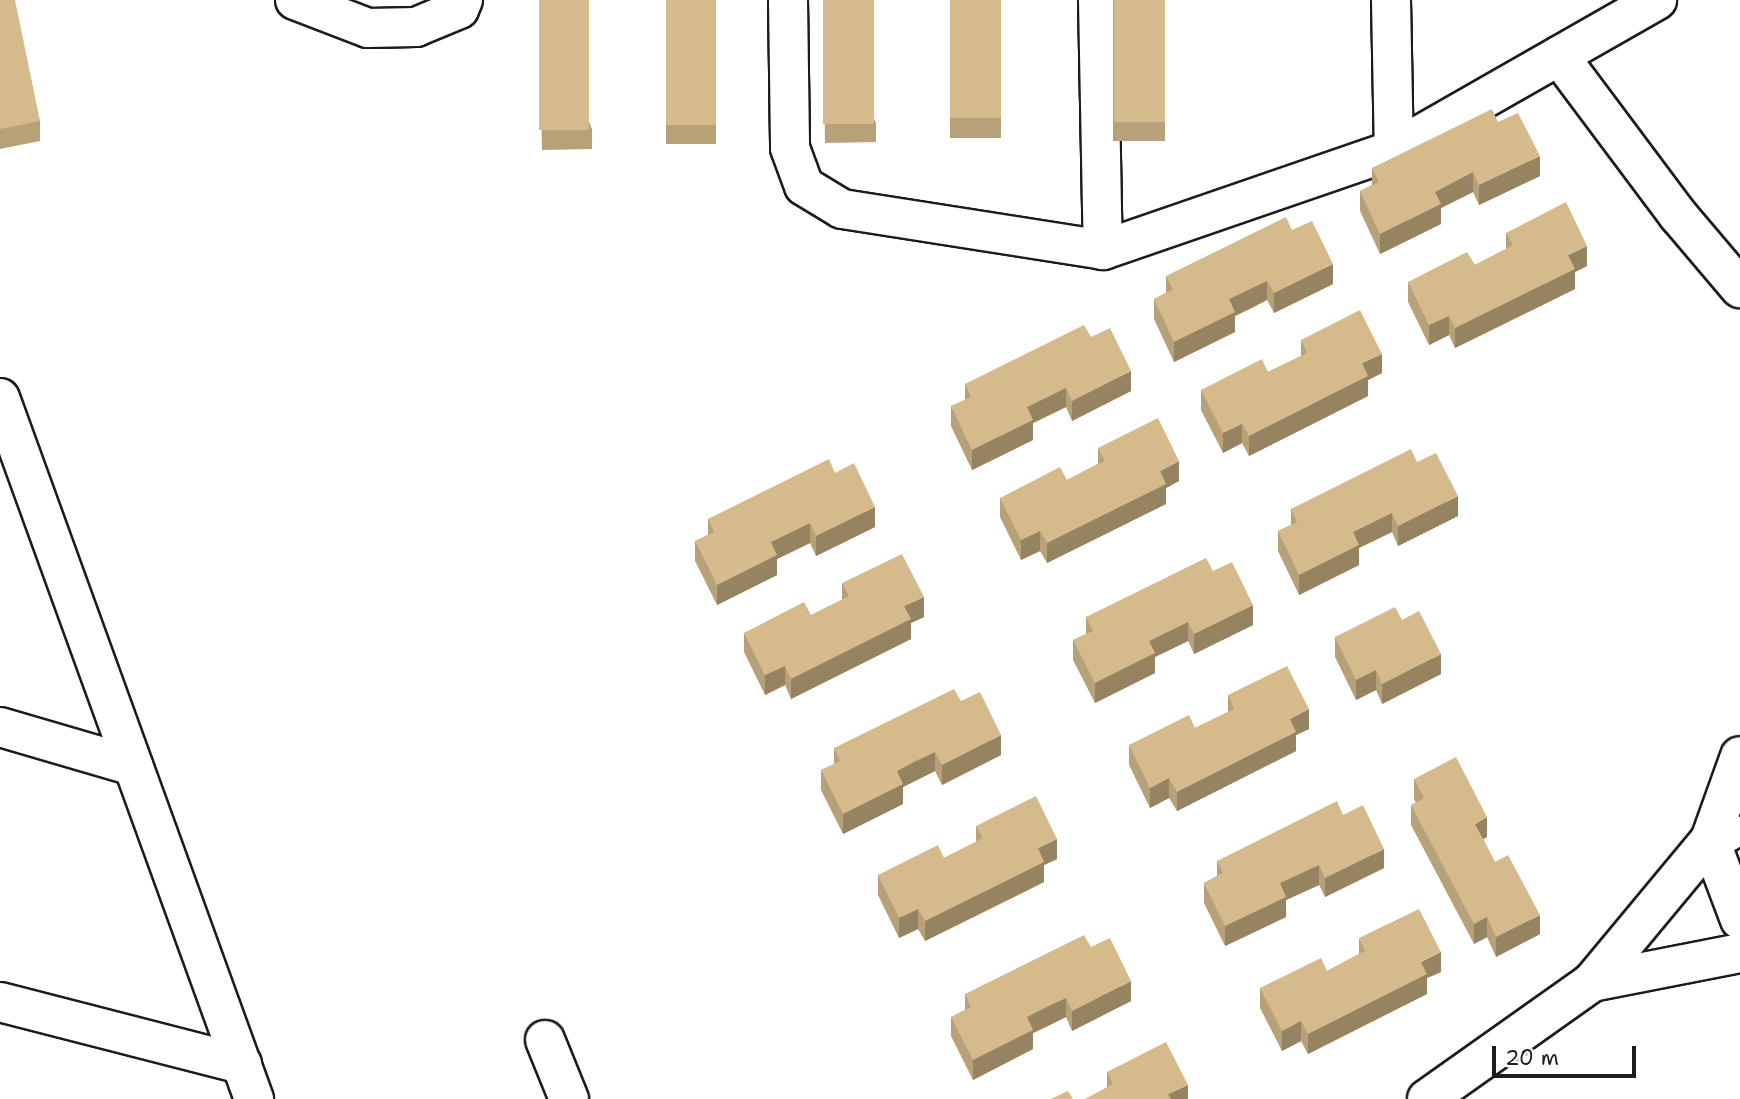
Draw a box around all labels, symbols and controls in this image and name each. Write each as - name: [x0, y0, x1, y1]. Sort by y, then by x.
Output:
- scale bar: [1495, 1032, 1638, 1076]
- text: 20 m: [1505, 1044, 1559, 1072]

